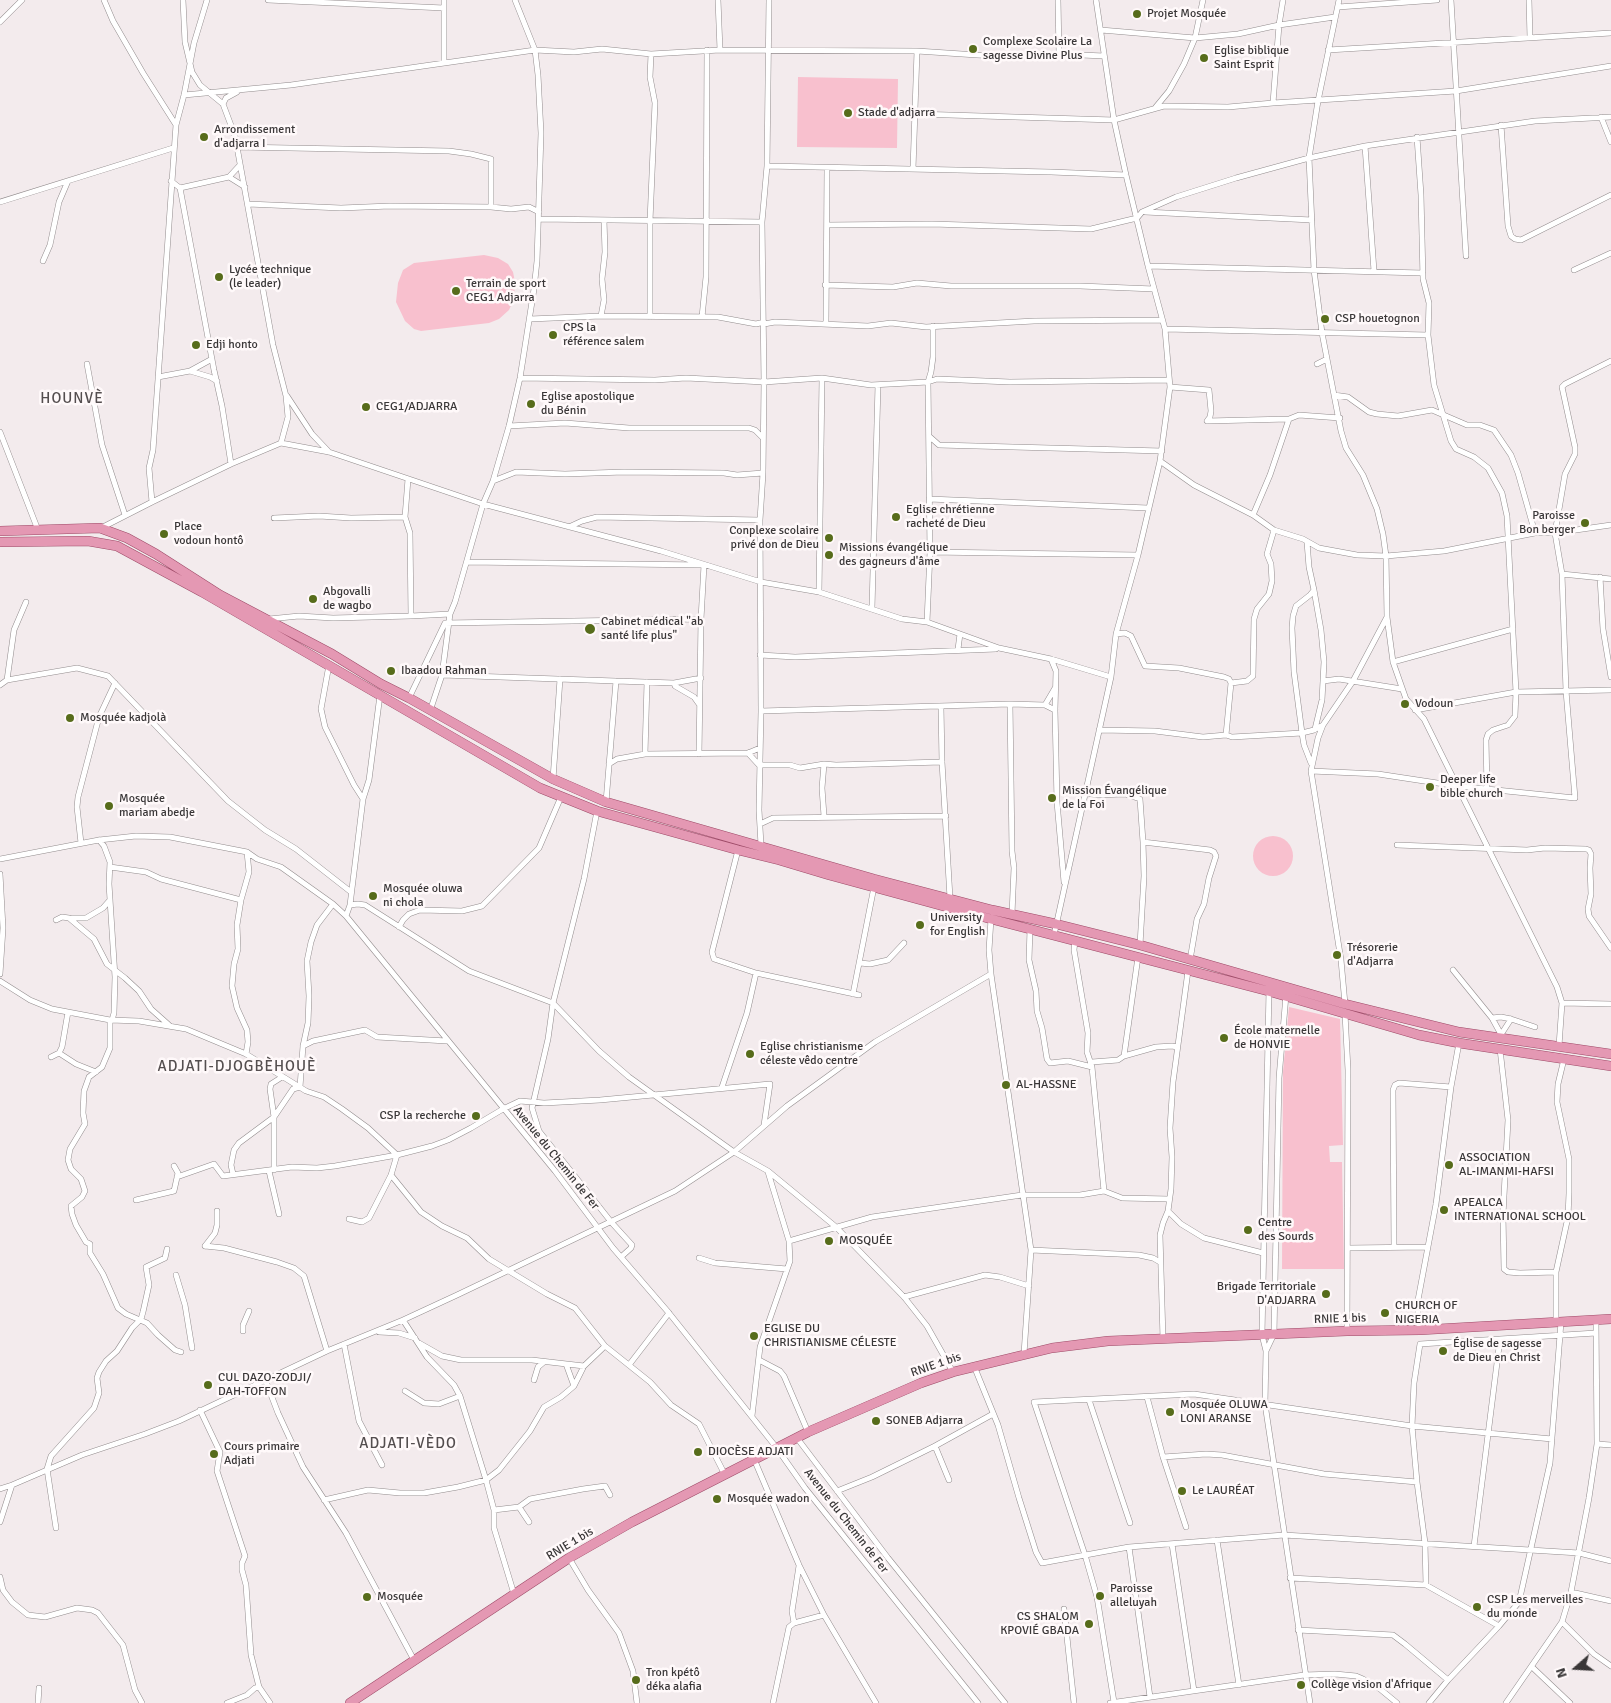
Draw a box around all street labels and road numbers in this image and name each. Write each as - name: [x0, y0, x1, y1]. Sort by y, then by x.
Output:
- street label: Avenue du Chemin de Fer: [510, 1103, 602, 1213]
- street label: RNIE 1 bis: [1314, 1311, 1366, 1327]
- street label: RNIE 1 bis: [909, 1350, 963, 1380]
- street label: Avenue du Chemin de Fer: [801, 1466, 891, 1576]
- street label: RNIE 1 bis: [544, 1524, 596, 1564]

